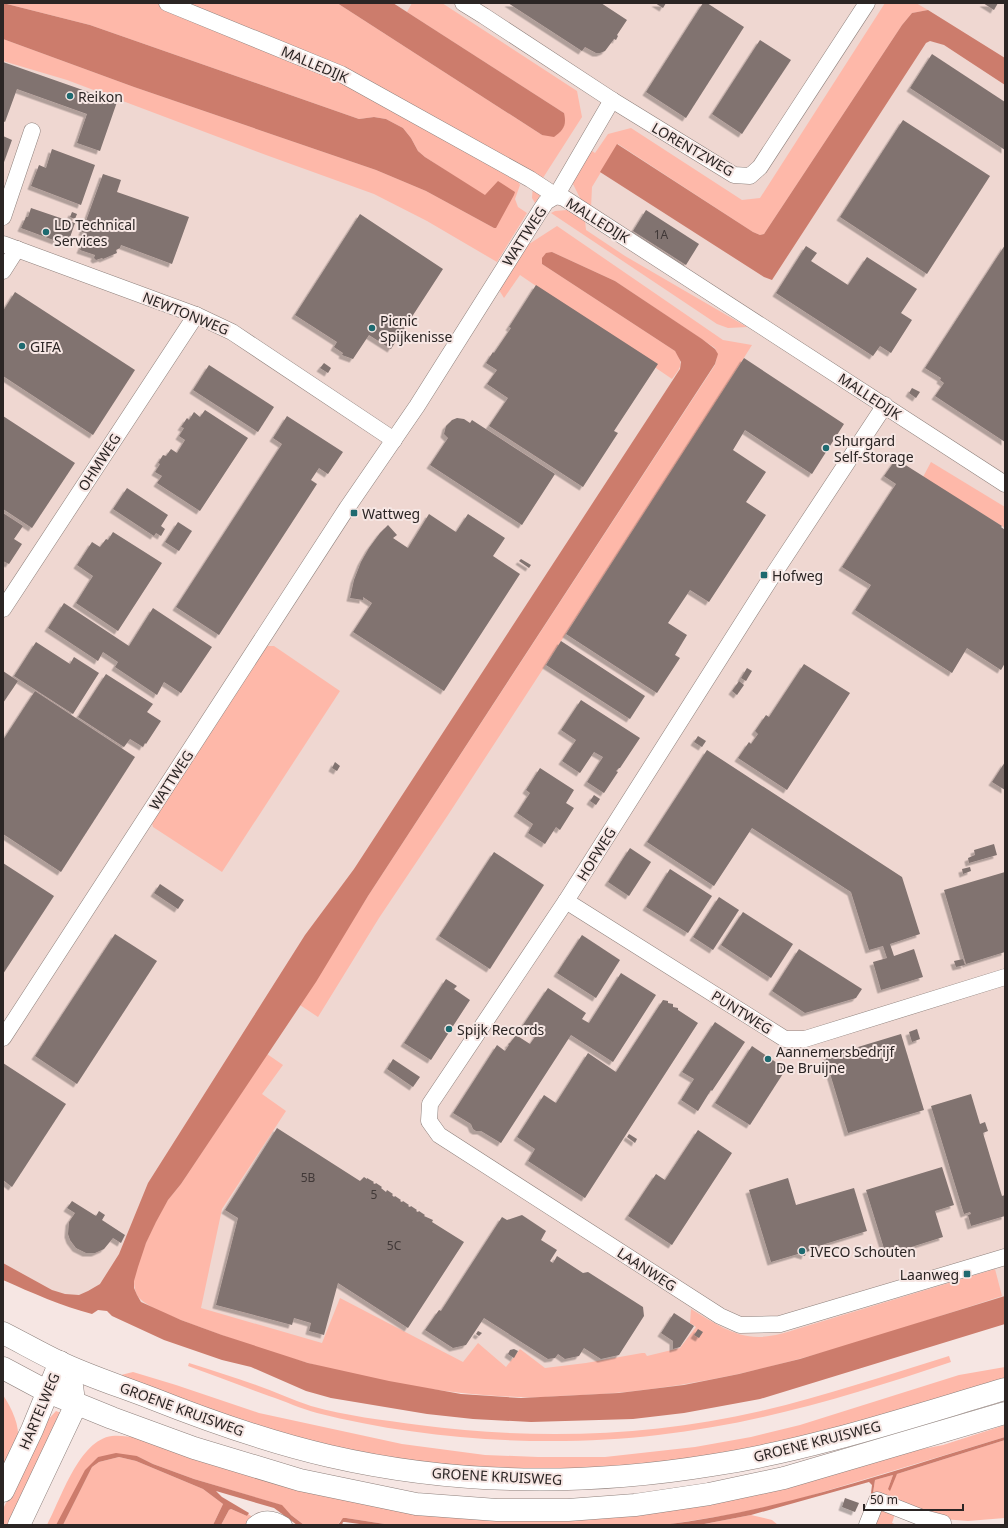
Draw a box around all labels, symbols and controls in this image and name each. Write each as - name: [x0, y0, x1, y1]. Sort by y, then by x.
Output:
- street label: MALLEDIJK: [278, 41, 352, 87]
- place label: Reikon: [78, 87, 123, 106]
- marker: Reikon: [65, 91, 75, 101]
- street label: LORENTZWEG: [648, 118, 738, 180]
- street label: MALLEDIJK: [563, 193, 634, 247]
- street label: WATTWEG: [498, 203, 550, 269]
- place label: LD Technical Services: [54, 215, 136, 250]
- house number: 1A: [654, 226, 669, 243]
- marker: LD Technical Services: [41, 227, 51, 237]
- street label: NEWTONWEG: [140, 287, 232, 339]
- place label: Picnic Spijkenisse: [380, 311, 453, 346]
- marker: Picnic Spijkenisse: [367, 323, 377, 333]
- place label: GIFA: [30, 337, 61, 356]
- marker: GIFA: [17, 341, 27, 351]
- street label: MALLEDIJK: [835, 369, 905, 424]
- street label: OHMWEG: [73, 430, 125, 494]
- place label: Shurgard Self-Storage: [834, 431, 914, 466]
- marker: Shurgard Self-Storage: [821, 443, 831, 453]
- place label: Wattweg: [362, 504, 420, 523]
- marker: Wattweg: [349, 508, 359, 518]
- place label: Hofweg: [772, 566, 823, 585]
- marker: Hofweg: [759, 570, 769, 580]
- street label: WATTWEG: [145, 747, 197, 813]
- street label: HOFWEG: [572, 824, 620, 884]
- street label: PUNTWEG: [708, 986, 776, 1038]
- place label: Spijk Records: [457, 1020, 545, 1039]
- marker: Spijk Records: [444, 1024, 454, 1034]
- place label: Aannemersbedrijf De Bruijne: [776, 1042, 896, 1077]
- marker: Aannemersbedrijf De Bruijne: [763, 1054, 773, 1064]
- house number: 5B: [301, 1169, 316, 1186]
- house number: 5: [371, 1186, 378, 1203]
- house number: 5C: [387, 1237, 402, 1254]
- place label: IVECO Schouten: [810, 1242, 916, 1261]
- street label: LAANWEG: [614, 1243, 680, 1295]
- marker: IVECO Schouten: [797, 1246, 807, 1256]
- place label: Laanweg: [900, 1265, 959, 1284]
- marker: Laanweg: [962, 1269, 972, 1279]
- street label: HARTELWEG: [14, 1370, 64, 1452]
- street label: GROENE KRUISWEG: [117, 1378, 247, 1440]
- street label: GROENE KRUISWEG: [751, 1416, 883, 1466]
- street label: GROENE KRUISWEG: [431, 1463, 563, 1489]
- scale bar: [864, 1486, 963, 1512]
- text: 50 m: [870, 1491, 898, 1508]

